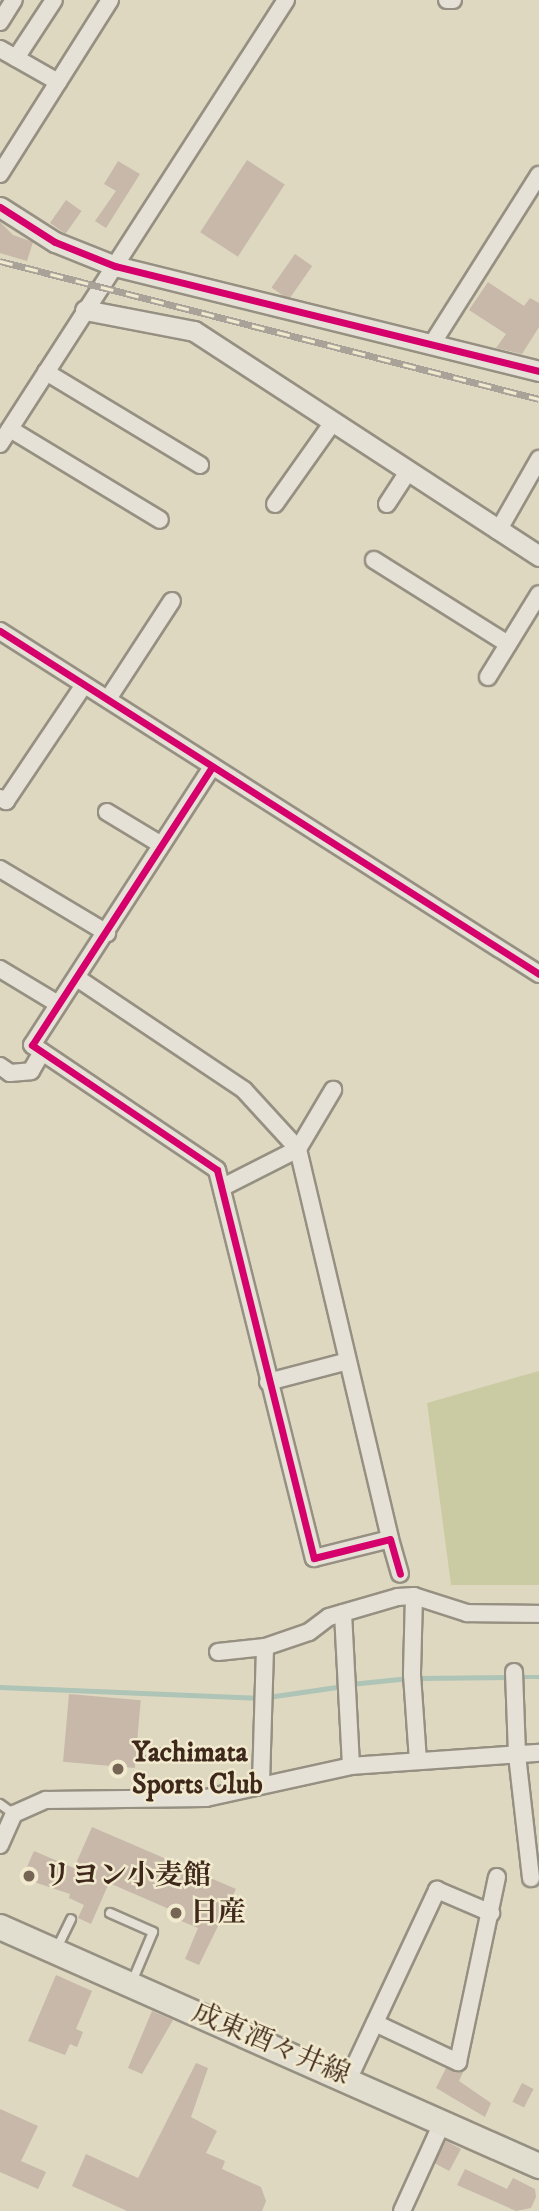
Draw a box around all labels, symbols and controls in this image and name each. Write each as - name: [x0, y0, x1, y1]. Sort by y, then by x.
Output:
- place label: Yachimata Sports Club: [132, 1736, 263, 1802]
- marker: Yachimata Sports Club: [110, 1761, 126, 1777]
- place label: リヨン小麦館: [43, 1859, 211, 1893]
- marker: リヨン小麦館: [21, 1868, 37, 1884]
- place label: 日産: [190, 1896, 246, 1930]
- marker: 日産: [168, 1905, 184, 1921]
- street label: 成東酒々井線: [187, 1996, 355, 2092]

